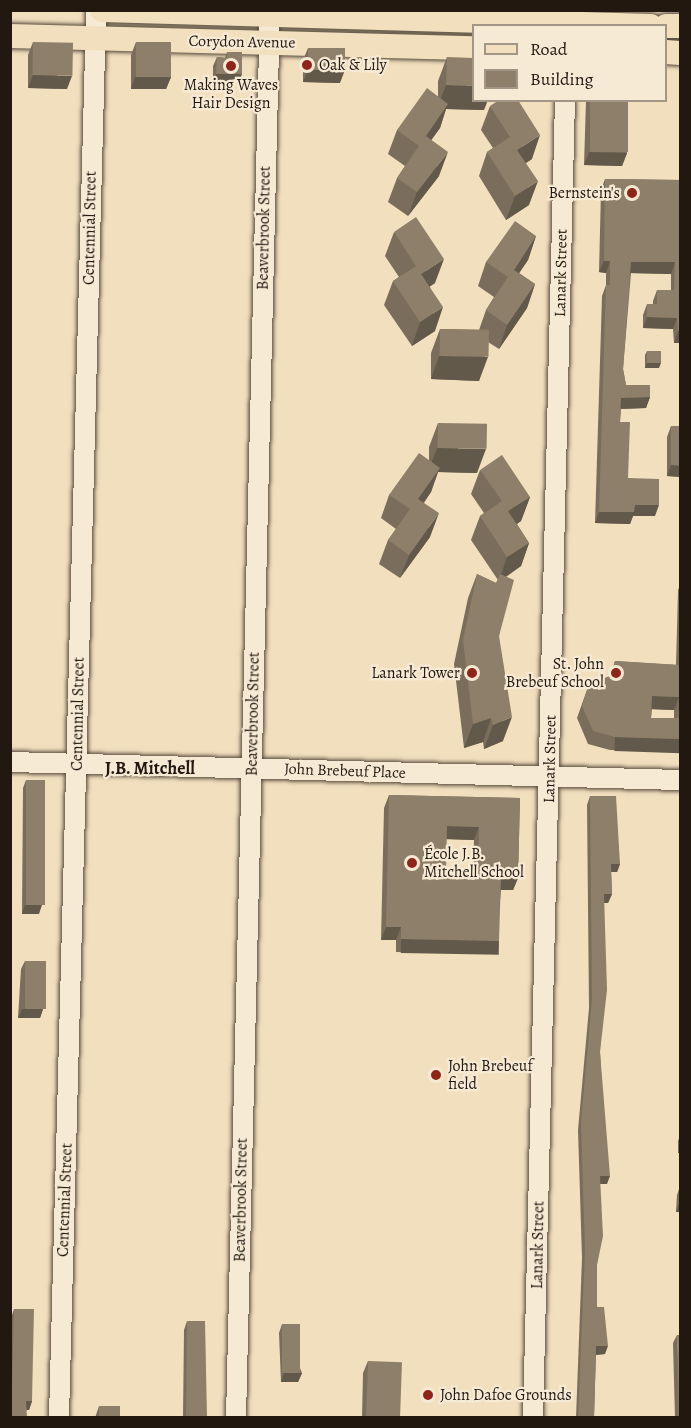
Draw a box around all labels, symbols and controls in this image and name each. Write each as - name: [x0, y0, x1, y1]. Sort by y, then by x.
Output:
- legend: [472, 24, 667, 102]
- street label: Corydon Avenue: [188, 31, 296, 53]
- text: Road: [530, 37, 567, 61]
- place label: Oak & Lily: [319, 55, 387, 75]
- marker: Oak & Lily: [300, 58, 314, 72]
- marker: Making Waves Hair Design: [224, 59, 238, 73]
- text: Building: [530, 67, 594, 91]
- place label: Making Waves Hair Design: [184, 75, 278, 113]
- street label: Beaverbrook Street: [253, 166, 275, 290]
- street label: Centennial Street: [79, 171, 101, 285]
- place label: Bernstein's: [548, 183, 620, 203]
- marker: Bernstein's: [625, 186, 639, 200]
- street label: Lanark Street: [551, 229, 571, 317]
- street label: Beaverbrook Street: [242, 652, 264, 776]
- place label: St. John Brebeuf School: [506, 654, 604, 692]
- street label: Centennial Street: [67, 657, 89, 771]
- place label: Lanark Tower: [371, 663, 460, 683]
- marker: Lanark Tower: [465, 666, 479, 680]
- marker: St. John Brebeuf School: [609, 666, 623, 680]
- street label: Lanark Street: [540, 715, 560, 803]
- district label: J.B. Mitchell: [105, 757, 195, 779]
- street label: John Brebeuf Place: [284, 759, 406, 783]
- place label: École J.B. Mitchell School: [424, 844, 524, 882]
- marker: École J.B. Mitchell School: [405, 856, 419, 870]
- place label: John Brebeuf field: [448, 1056, 533, 1094]
- marker: John Brebeuf field: [429, 1068, 443, 1082]
- street label: Beaverbrook Street: [230, 1138, 252, 1262]
- street label: Centennial Street: [53, 1143, 77, 1257]
- street label: Lanark Street: [528, 1201, 548, 1289]
- place label: John Dafoe Grounds: [440, 1385, 572, 1405]
- marker: John Dafoe Grounds: [421, 1388, 435, 1402]

